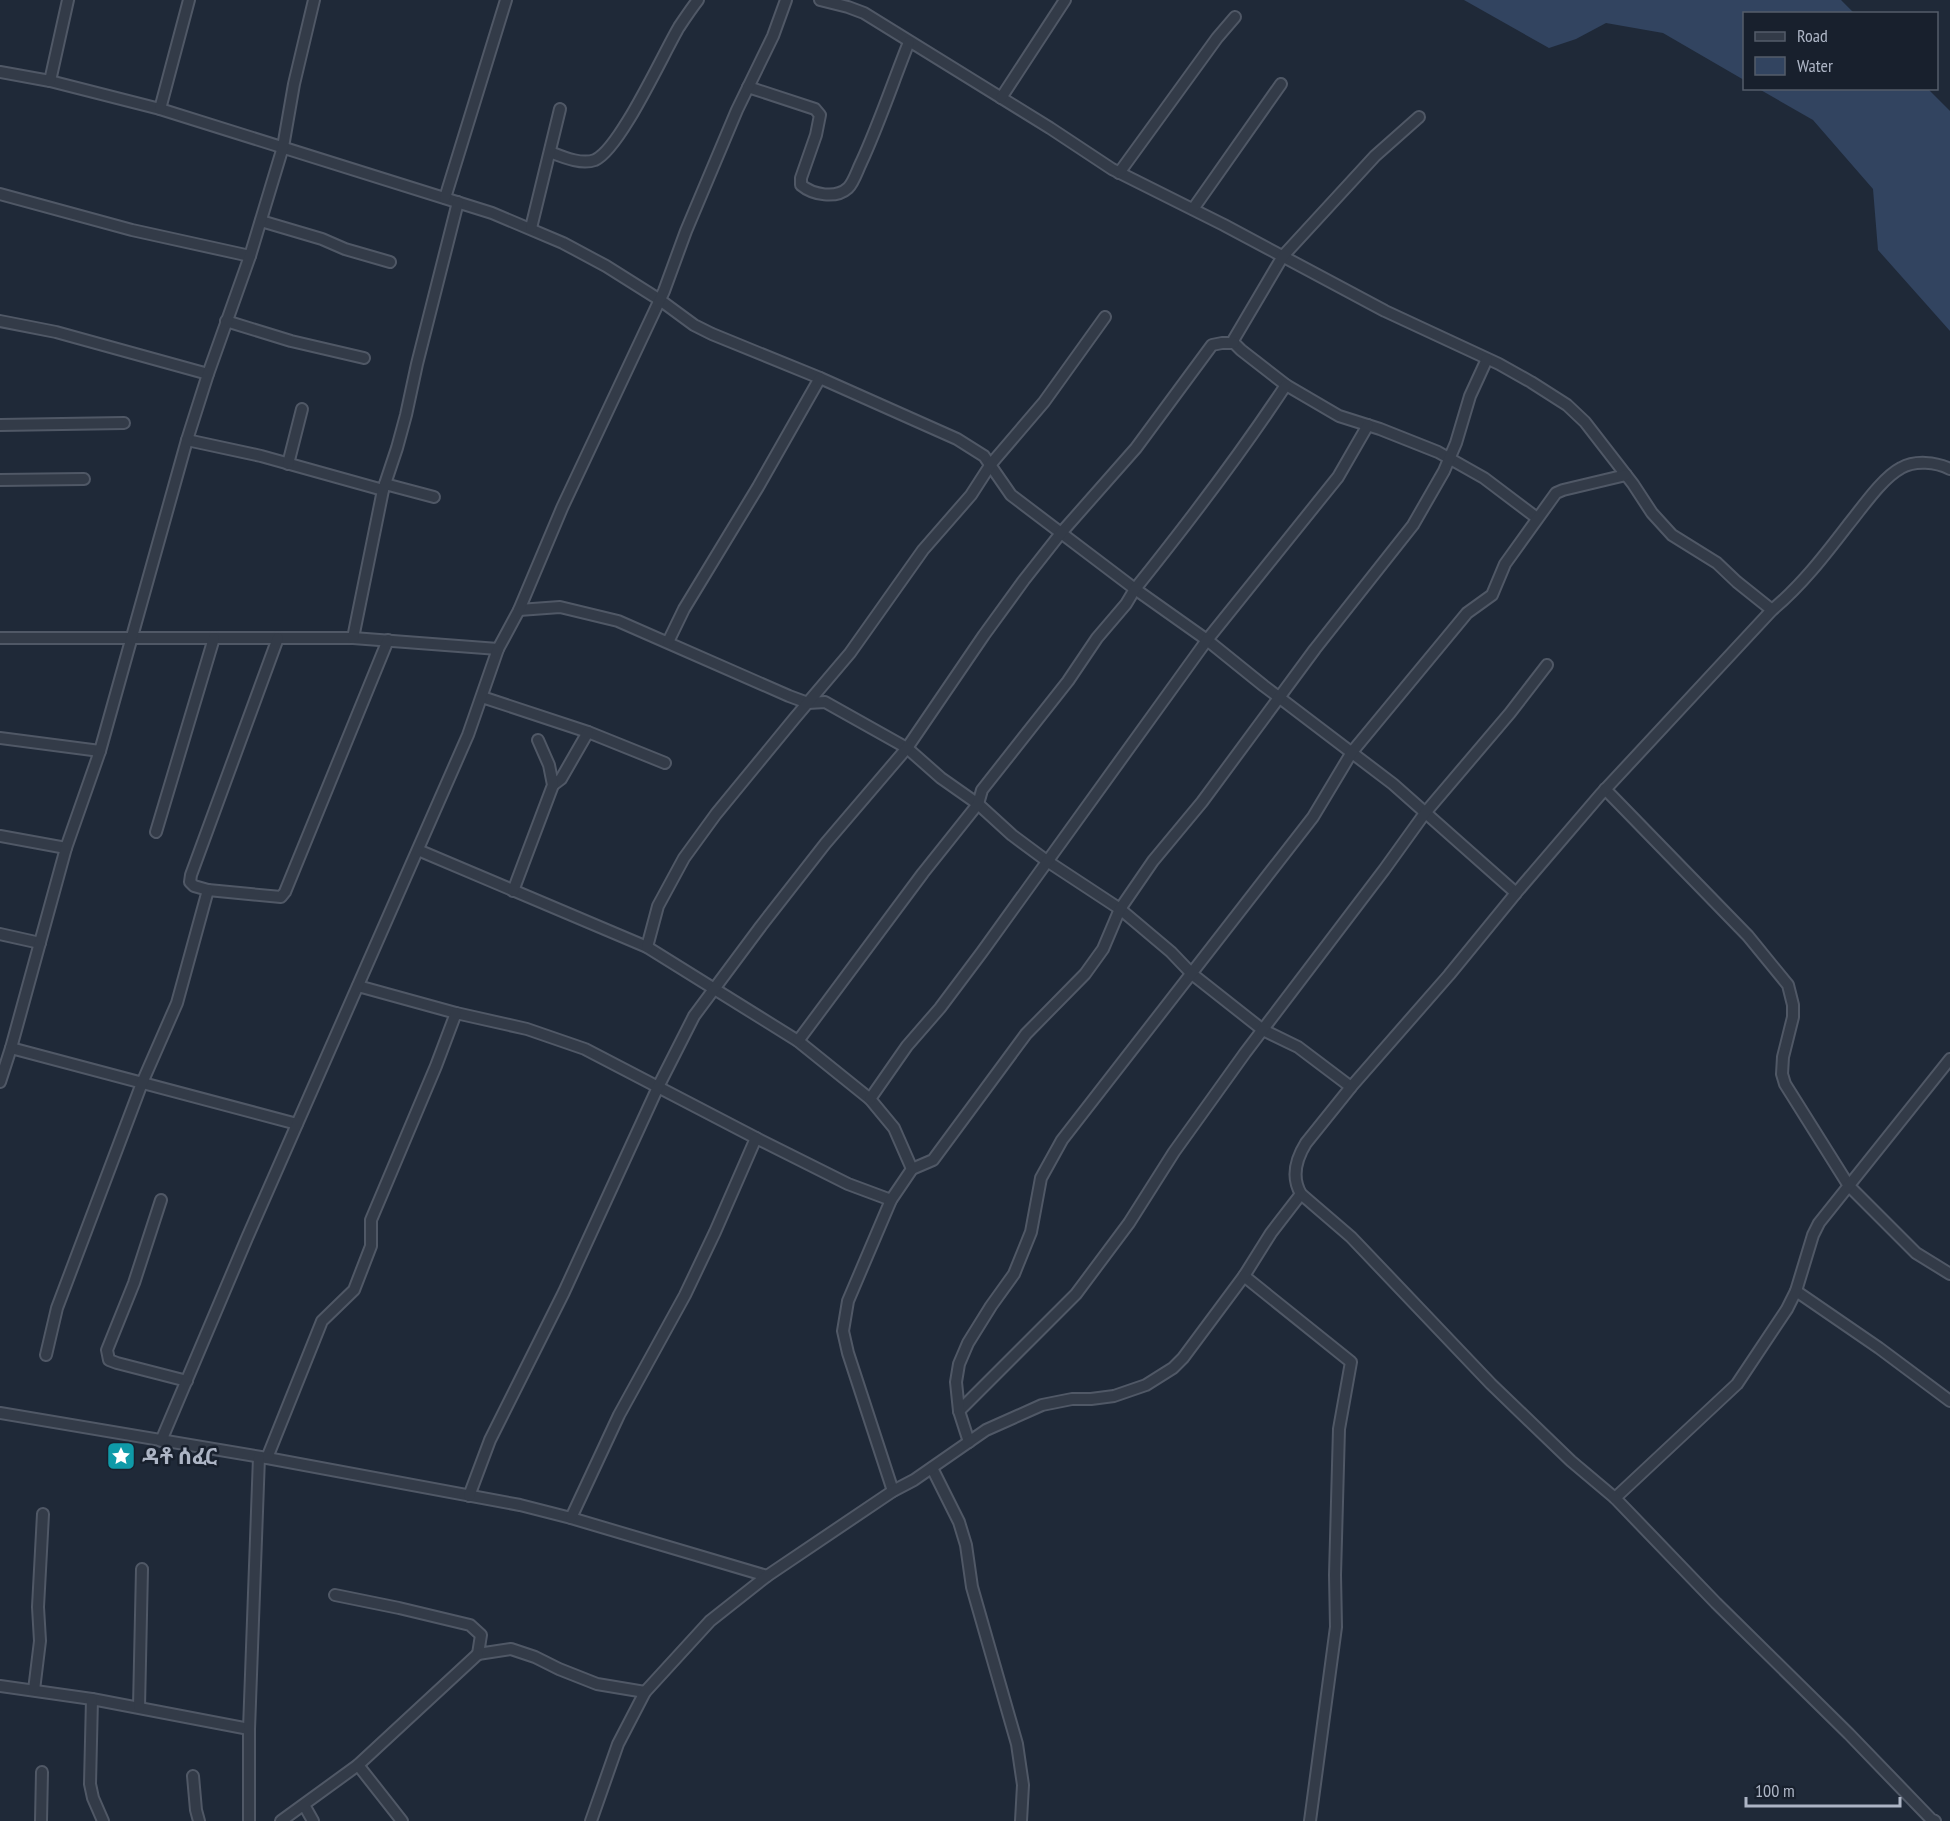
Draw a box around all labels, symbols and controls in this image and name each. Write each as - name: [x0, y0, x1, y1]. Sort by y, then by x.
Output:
- legend: [1743, 12, 1938, 90]
- text: Road: [1797, 24, 1828, 47]
- text: Water: [1797, 54, 1833, 77]
- place icon: ዳቶ ሰፈር: [105, 1440, 137, 1472]
- place label: ዳቶ ሰፈር: [142, 1442, 217, 1470]
- scale bar: [1746, 1770, 1900, 1808]
- text: 100 m: [1755, 1779, 1795, 1802]

